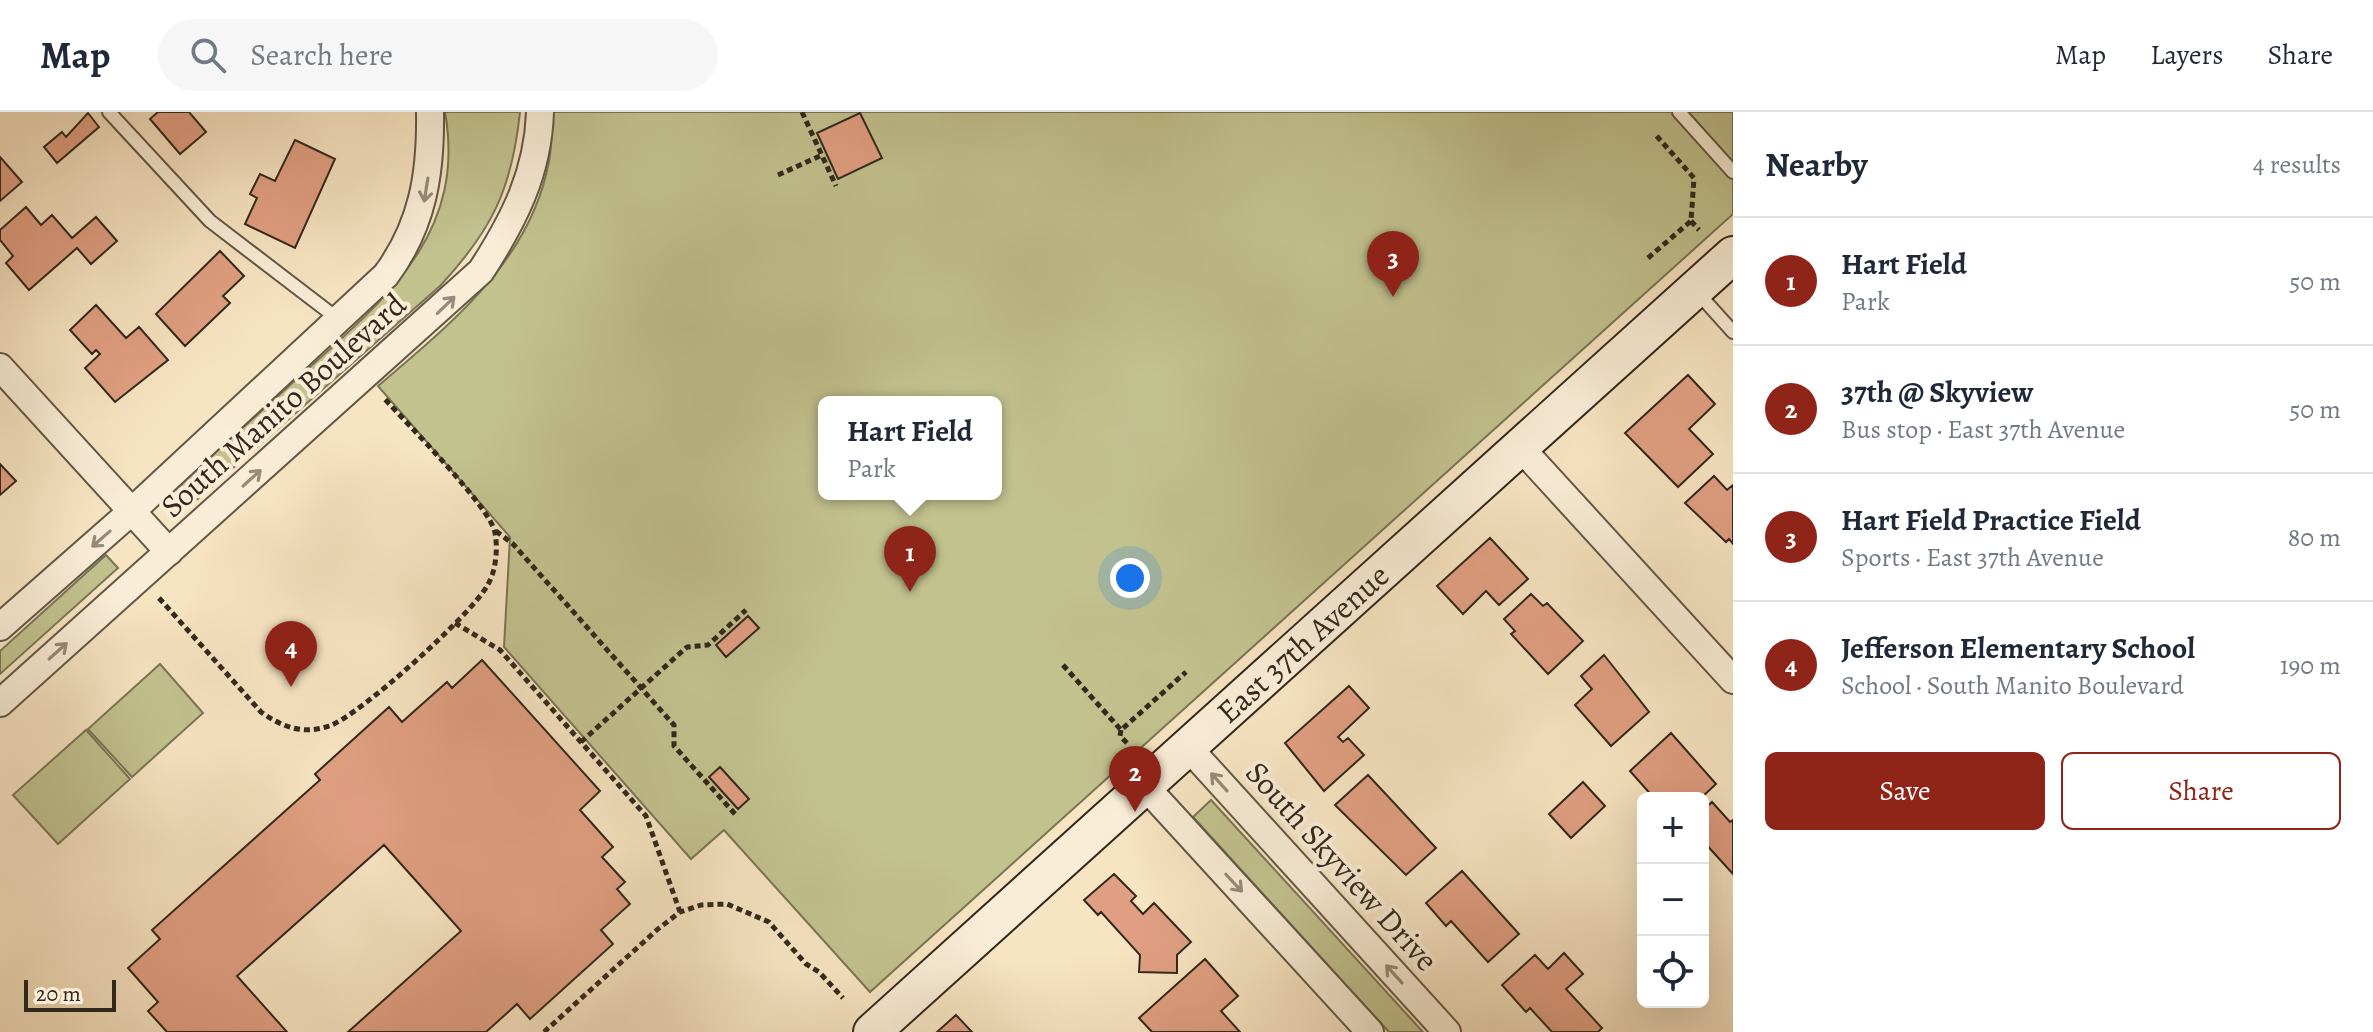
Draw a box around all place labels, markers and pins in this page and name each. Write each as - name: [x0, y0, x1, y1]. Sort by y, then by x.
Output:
- pin: 3: [1367, 231, 1419, 297]
- pin: 1: [884, 526, 936, 592]
- pin: 4: [265, 621, 317, 687]
- pin: 2: [1109, 746, 1161, 812]

